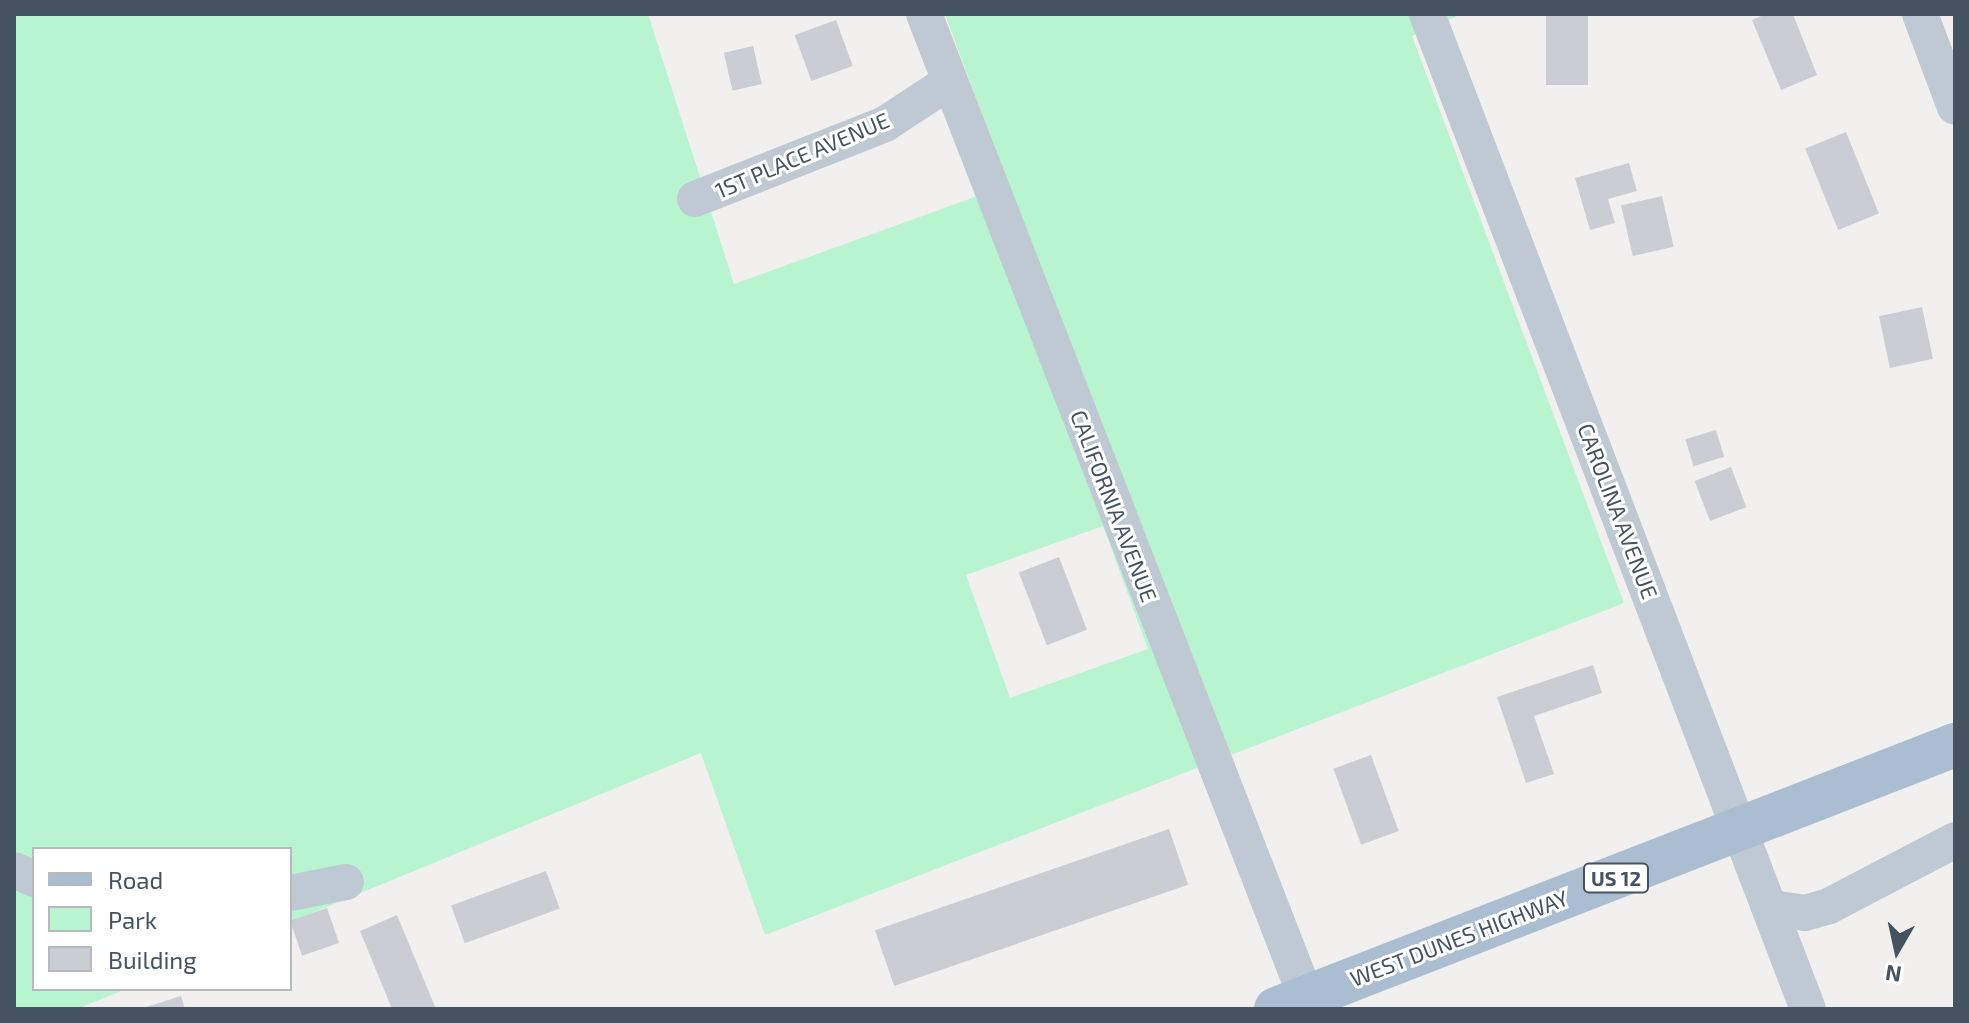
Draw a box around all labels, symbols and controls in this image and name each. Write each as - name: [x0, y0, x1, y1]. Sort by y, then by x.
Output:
- street label: 1ST PLACE AVENUE: [711, 106, 893, 204]
- street label: CALIFORNIA AVENUE: [1065, 406, 1163, 606]
- street label: CAROLINA AVENUE: [1572, 419, 1664, 603]
- legend: [32, 847, 292, 991]
- road number: US 12: [1582, 862, 1650, 894]
- text: Road: [108, 865, 163, 894]
- street label: WEST DUNES HIGHWAY: [1346, 884, 1572, 992]
- text: Park: [108, 905, 157, 934]
- north arrow: [1857, 911, 1937, 991]
- text: Building: [108, 945, 197, 974]
- text: N: [1883, 961, 1903, 989]

